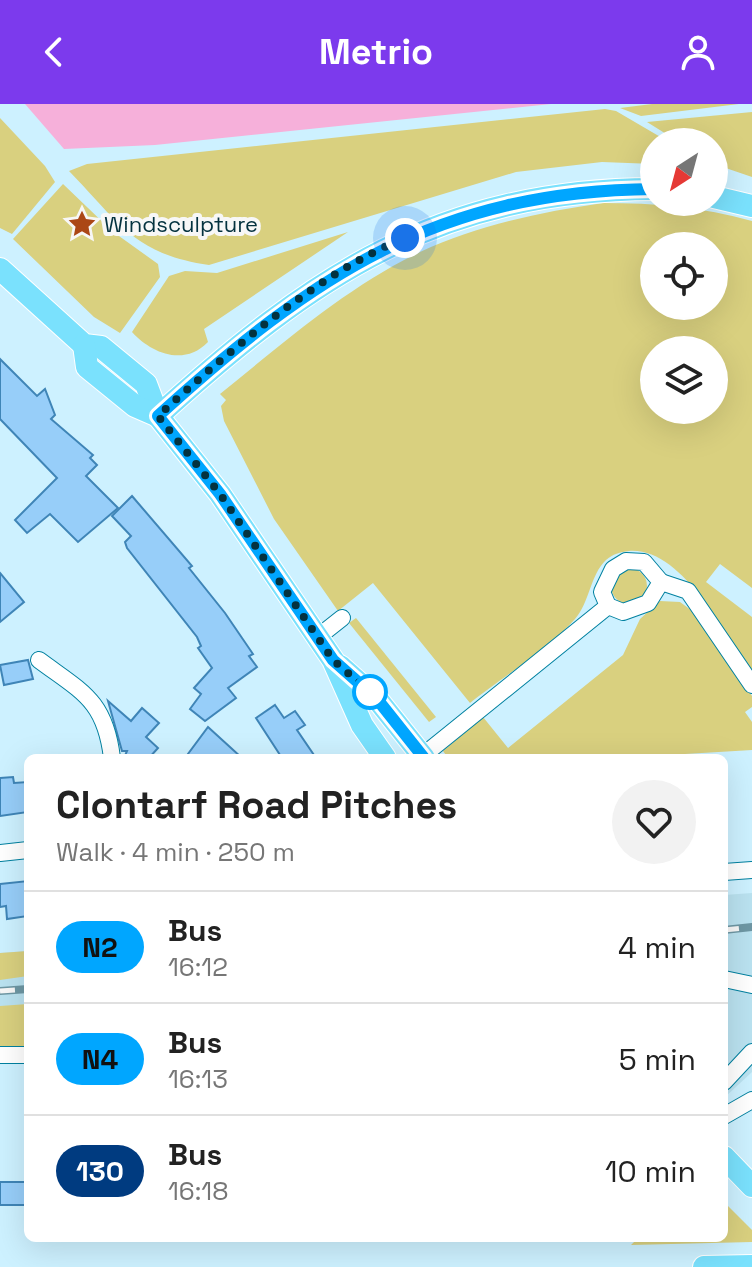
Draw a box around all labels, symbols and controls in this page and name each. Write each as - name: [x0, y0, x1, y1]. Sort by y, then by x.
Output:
- text: Metrio: [319, 29, 433, 75]
- icon: back: [32, 30, 76, 74]
- icon: person: [676, 30, 720, 74]
- north arrow: [640, 128, 728, 216]
- map controls: [640, 128, 728, 424]
- place icon: Windsculpture: [67, 209, 97, 239]
- place label: Windsculpture: [104, 210, 258, 238]
- your location: [385, 218, 425, 258]
- button: locate: [640, 232, 728, 320]
- button: layers: [640, 336, 728, 424]
- unlabelled marker: [353, 675, 387, 709]
- button: heart: [612, 780, 696, 864]
- text: Clontarf Road Pitches: [56, 781, 457, 829]
- text: Walk · 4 min · 250 m: [56, 835, 295, 869]
- text: Bus: [168, 911, 222, 950]
- text: 4 min: [618, 928, 696, 967]
- text: N2: [82, 929, 118, 965]
- text: 16:12: [168, 950, 228, 984]
- text: Bus: [168, 1023, 222, 1062]
- text: 5 min: [619, 1040, 696, 1079]
- text: N4: [82, 1041, 118, 1077]
- text: 16:13: [168, 1062, 228, 1096]
- text: Bus: [168, 1135, 222, 1174]
- text: 10 min: [605, 1152, 696, 1191]
- text: 130: [76, 1153, 124, 1189]
- text: 16:18: [168, 1174, 228, 1208]

